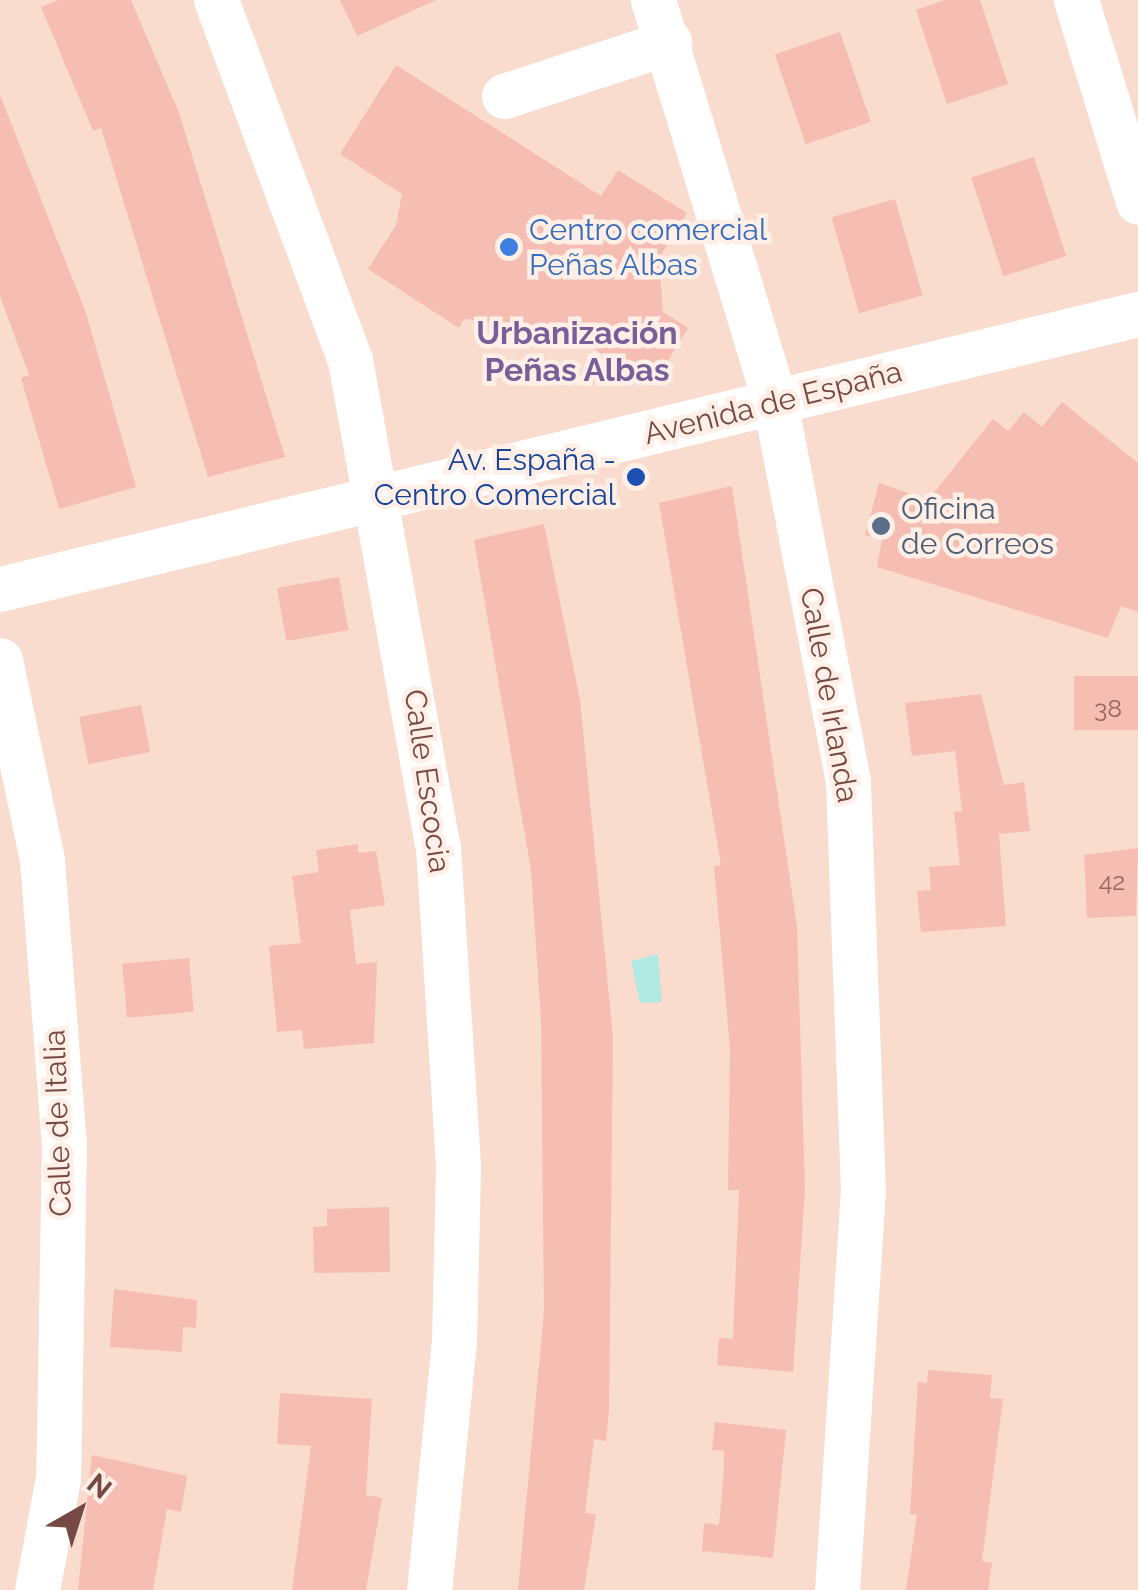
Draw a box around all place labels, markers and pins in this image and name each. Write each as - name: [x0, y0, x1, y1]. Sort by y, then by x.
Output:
- place label: Centro comercial Peñas Albas: [529, 212, 767, 282]
- marker: Centro comercial Peñas Albas: [498, 236, 520, 258]
- place label: Av. España - Centro Comercial: [374, 442, 616, 512]
- marker: Av. España - Centro Comercial: [625, 466, 647, 488]
- place label: Oficina de Correos: [901, 491, 1054, 562]
- marker: Oficina de Correos: [870, 515, 892, 537]

